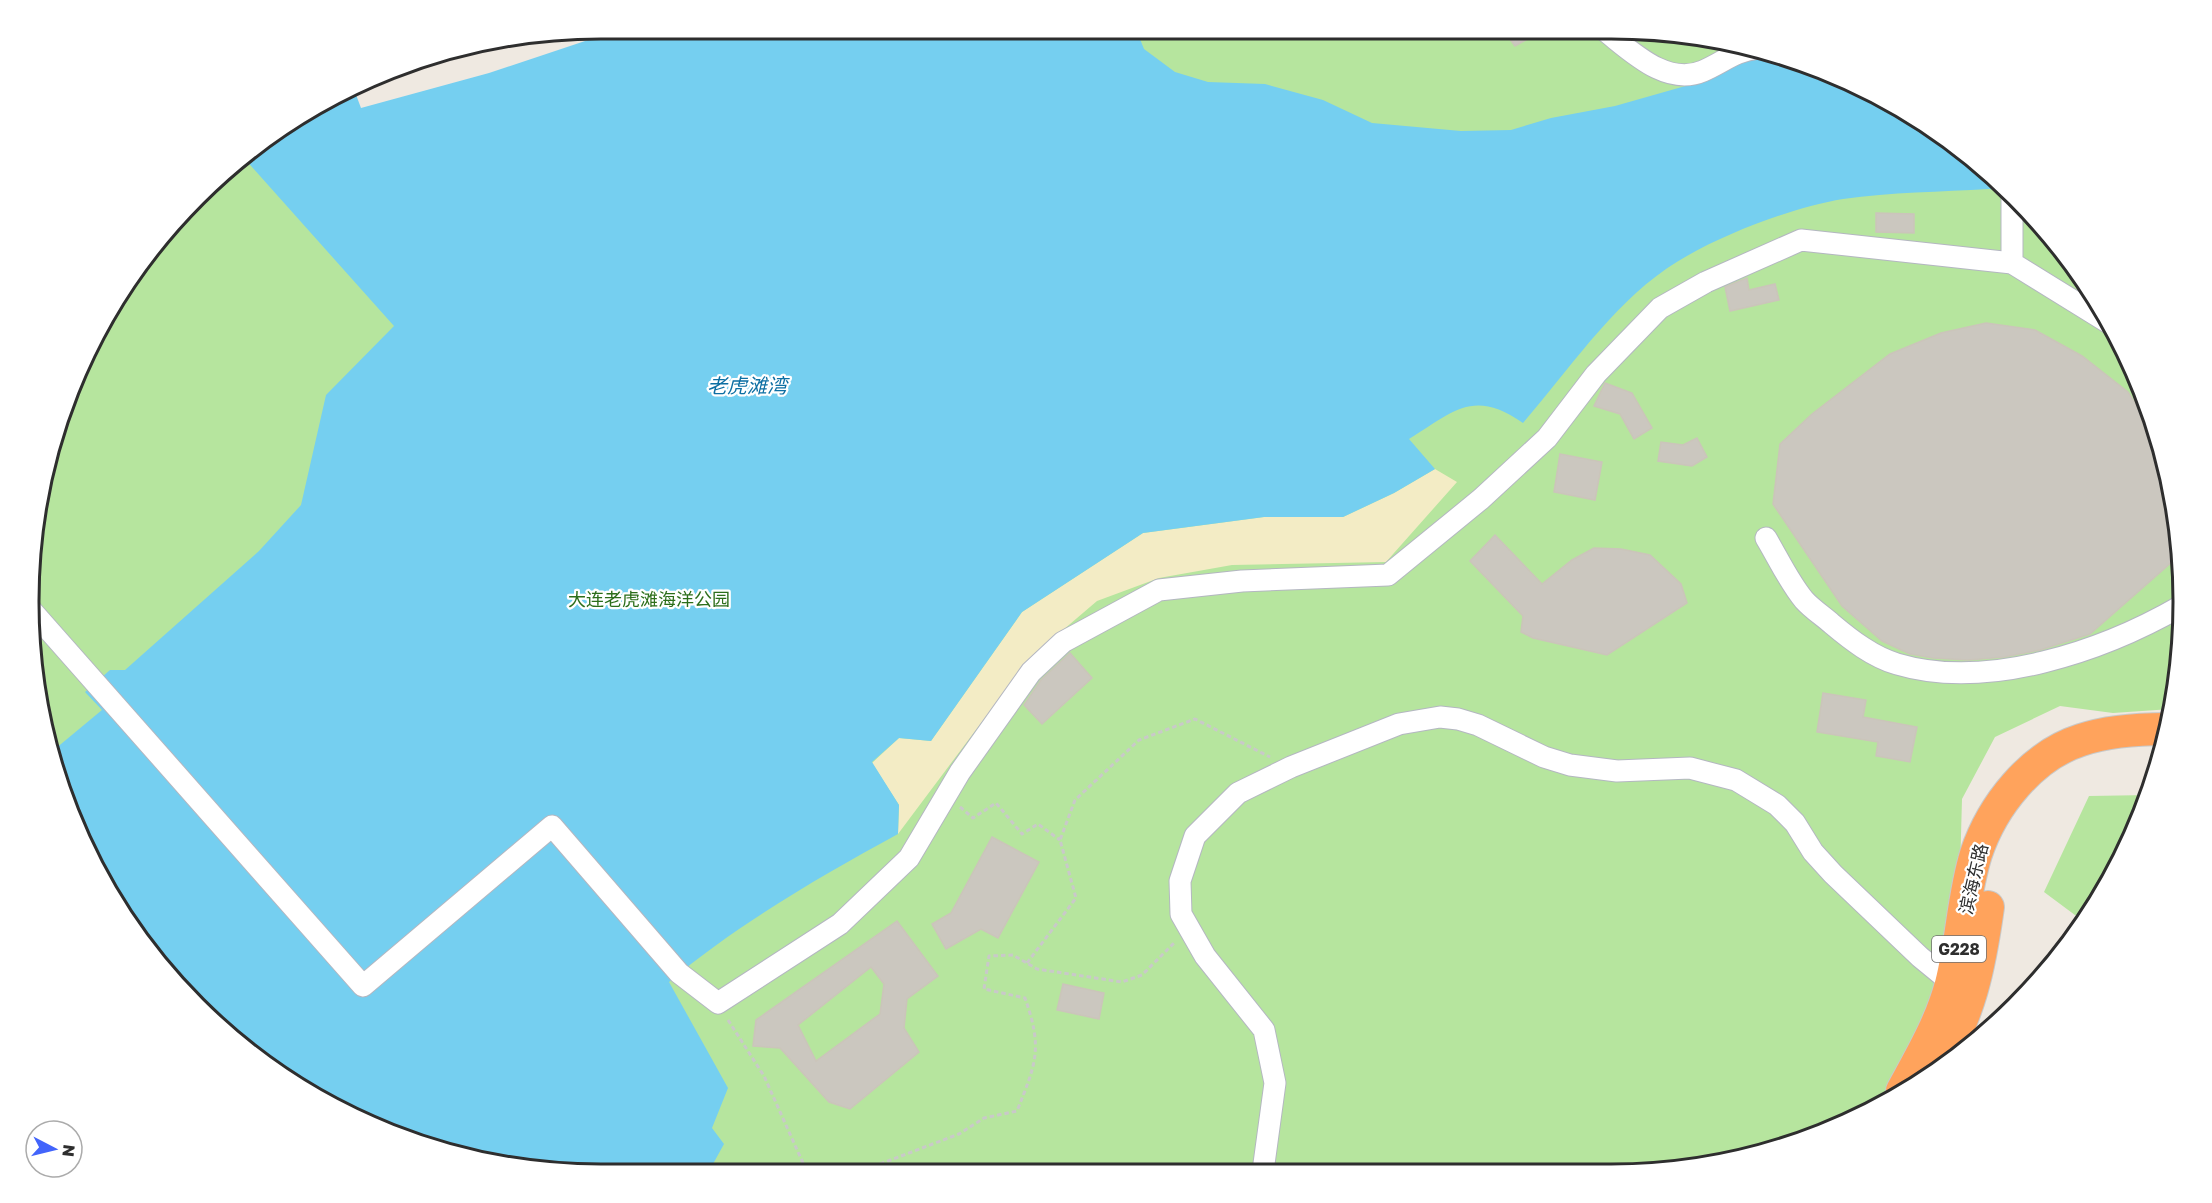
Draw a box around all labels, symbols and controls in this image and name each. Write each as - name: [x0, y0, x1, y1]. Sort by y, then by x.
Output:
- water label: 老虎滩湾: [707, 373, 790, 397]
- park label: 大连老虎滩海洋公园: [568, 588, 730, 610]
- street label: 滨海东路: [1954, 841, 1992, 916]
- road number: G228: [1932, 936, 1986, 962]
- north arrow: [24, 1119, 84, 1179]
- text: N: [58, 1144, 80, 1158]

